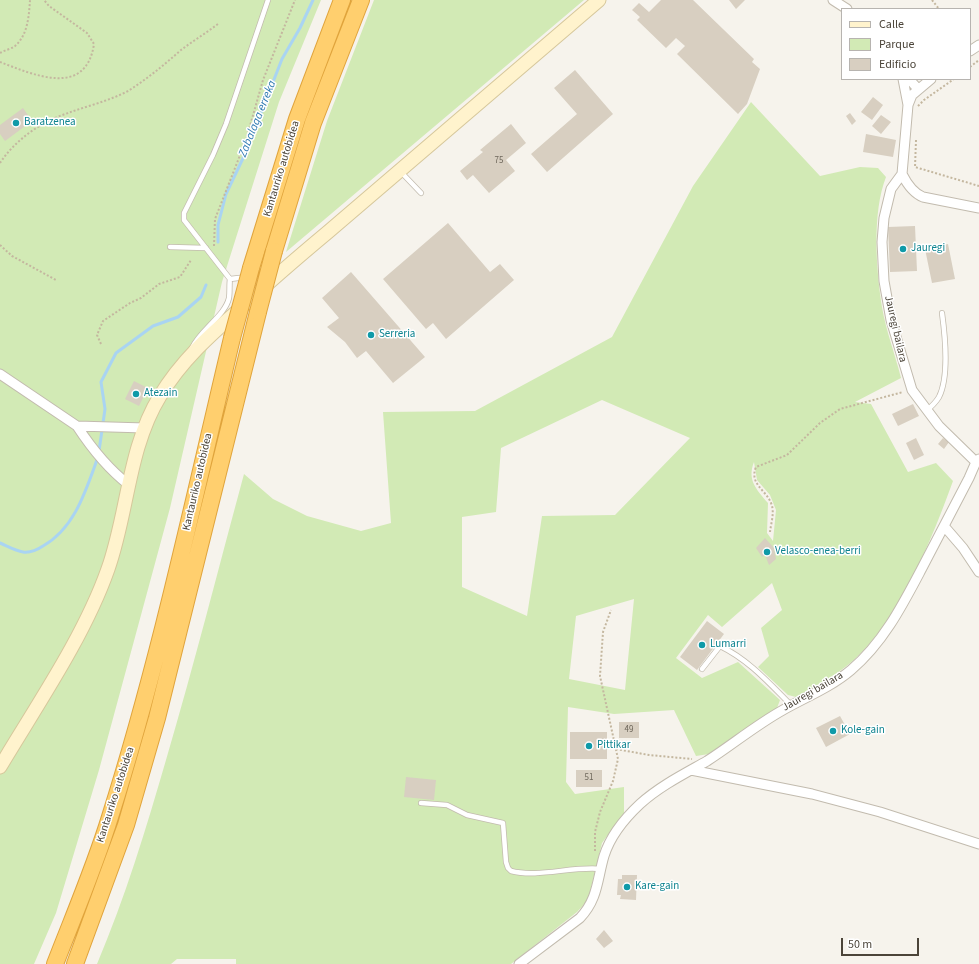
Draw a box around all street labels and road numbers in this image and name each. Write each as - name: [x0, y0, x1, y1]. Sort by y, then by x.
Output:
- street label: Kantauriko autobidea: [261, 119, 303, 219]
- street label: Jauregi bailara: [881, 294, 909, 364]
- street label: Kantauriko autobidea: [180, 432, 216, 532]
- street label: Jauregi bailara: [780, 669, 846, 715]
- street label: Kantauriko autobidea: [94, 746, 138, 844]

